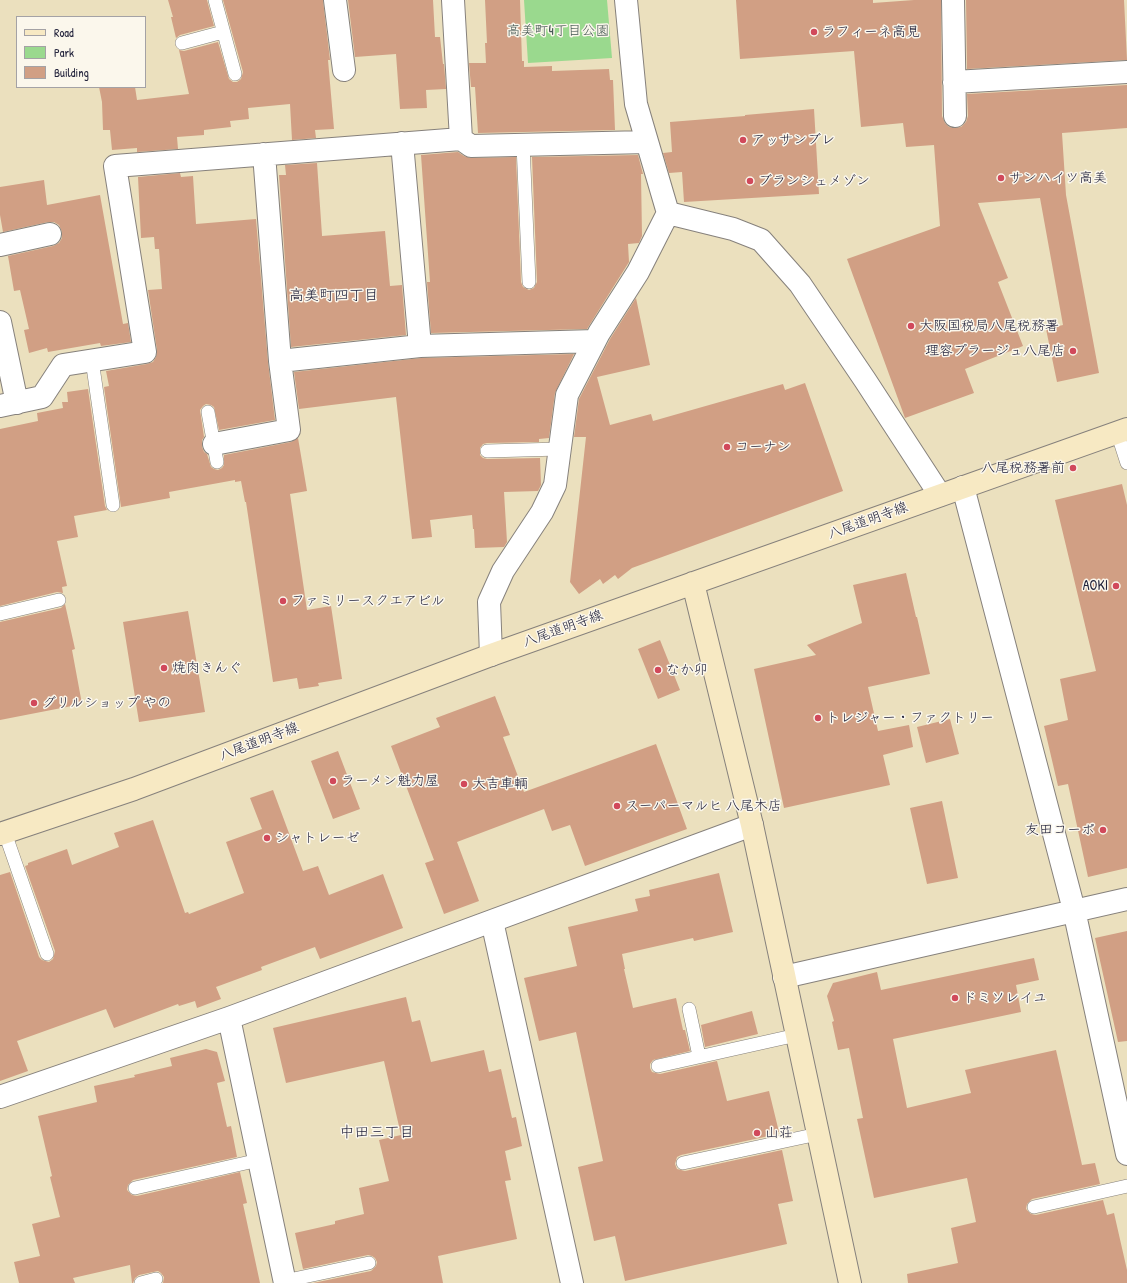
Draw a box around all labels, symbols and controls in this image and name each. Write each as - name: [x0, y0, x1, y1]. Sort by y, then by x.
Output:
- legend: [16, 16, 146, 88]
- park label: 高美町4丁目公園: [506, 23, 610, 39]
- text: Road: [54, 24, 74, 41]
- place label: ラフィーネ高見: [822, 24, 920, 40]
- marker: ラフィーネ高見: [809, 27, 819, 37]
- text: Park: [54, 44, 74, 61]
- text: Building: [54, 64, 89, 81]
- place label: アッサンブレ: [751, 132, 835, 148]
- marker: アッサンブレ: [738, 135, 748, 145]
- place label: サンハイツ高美: [1009, 170, 1107, 186]
- place label: ブランシェメゾン: [758, 173, 870, 189]
- marker: サンハイツ高美: [996, 173, 1006, 183]
- marker: ブランシェメゾン: [745, 176, 755, 186]
- district label: 高美町四丁目: [289, 287, 379, 305]
- place label: 大阪国税局八尾税務署: [919, 318, 1059, 334]
- marker: 大阪国税局八尾税務署: [906, 321, 916, 331]
- place label: 理容プラージュ八尾店: [925, 343, 1065, 359]
- marker: 理容プラージュ八尾店: [1068, 346, 1078, 356]
- place label: コーナン: [735, 439, 791, 455]
- marker: コーナン: [722, 442, 732, 452]
- place label: 八尾税務署前: [981, 460, 1065, 476]
- marker: 八尾税務署前: [1068, 463, 1078, 473]
- street label: 八尾道明寺線: [826, 499, 910, 543]
- place label: AOKI: [1083, 578, 1108, 594]
- marker: AOKI: [1111, 581, 1121, 591]
- place label: ファミリースクエアビル: [291, 593, 445, 609]
- marker: ファミリースクエアビル: [278, 596, 288, 606]
- street label: 八尾道明寺線: [521, 607, 605, 651]
- place label: 焼肉きんぐ: [172, 660, 242, 676]
- place label: なか卯: [666, 662, 708, 678]
- marker: 焼肉きんぐ: [159, 663, 169, 673]
- marker: なか卯: [653, 665, 663, 675]
- place label: グリルショップ やの: [42, 695, 171, 711]
- marker: グリルショップ やの: [29, 698, 39, 708]
- place label: トレジャー・ファクトリー: [826, 710, 994, 726]
- marker: トレジャー・ファクトリー: [813, 713, 823, 723]
- street label: 八尾道明寺線: [217, 719, 301, 765]
- place label: ラーメン魁力屋: [341, 773, 439, 789]
- marker: ラーメン魁力屋: [328, 776, 338, 786]
- place label: 大吉車輌: [472, 776, 528, 792]
- marker: 大吉車輌: [459, 779, 469, 789]
- place label: スーパーマルヒ 八尾木店: [625, 798, 782, 814]
- marker: スーパーマルヒ 八尾木店: [612, 801, 622, 811]
- place label: 友田コーポ: [1025, 822, 1095, 838]
- marker: 友田コーポ: [1098, 825, 1108, 835]
- place label: シャトレーゼ: [275, 830, 360, 846]
- marker: シャトレーゼ: [262, 833, 272, 843]
- place label: ドミソレイユ: [963, 990, 1047, 1006]
- marker: ドミソレイユ: [950, 993, 960, 1003]
- district label: 中田三丁目: [340, 1124, 414, 1142]
- place label: 山荘: [765, 1125, 793, 1141]
- marker: 山荘: [752, 1128, 762, 1138]

